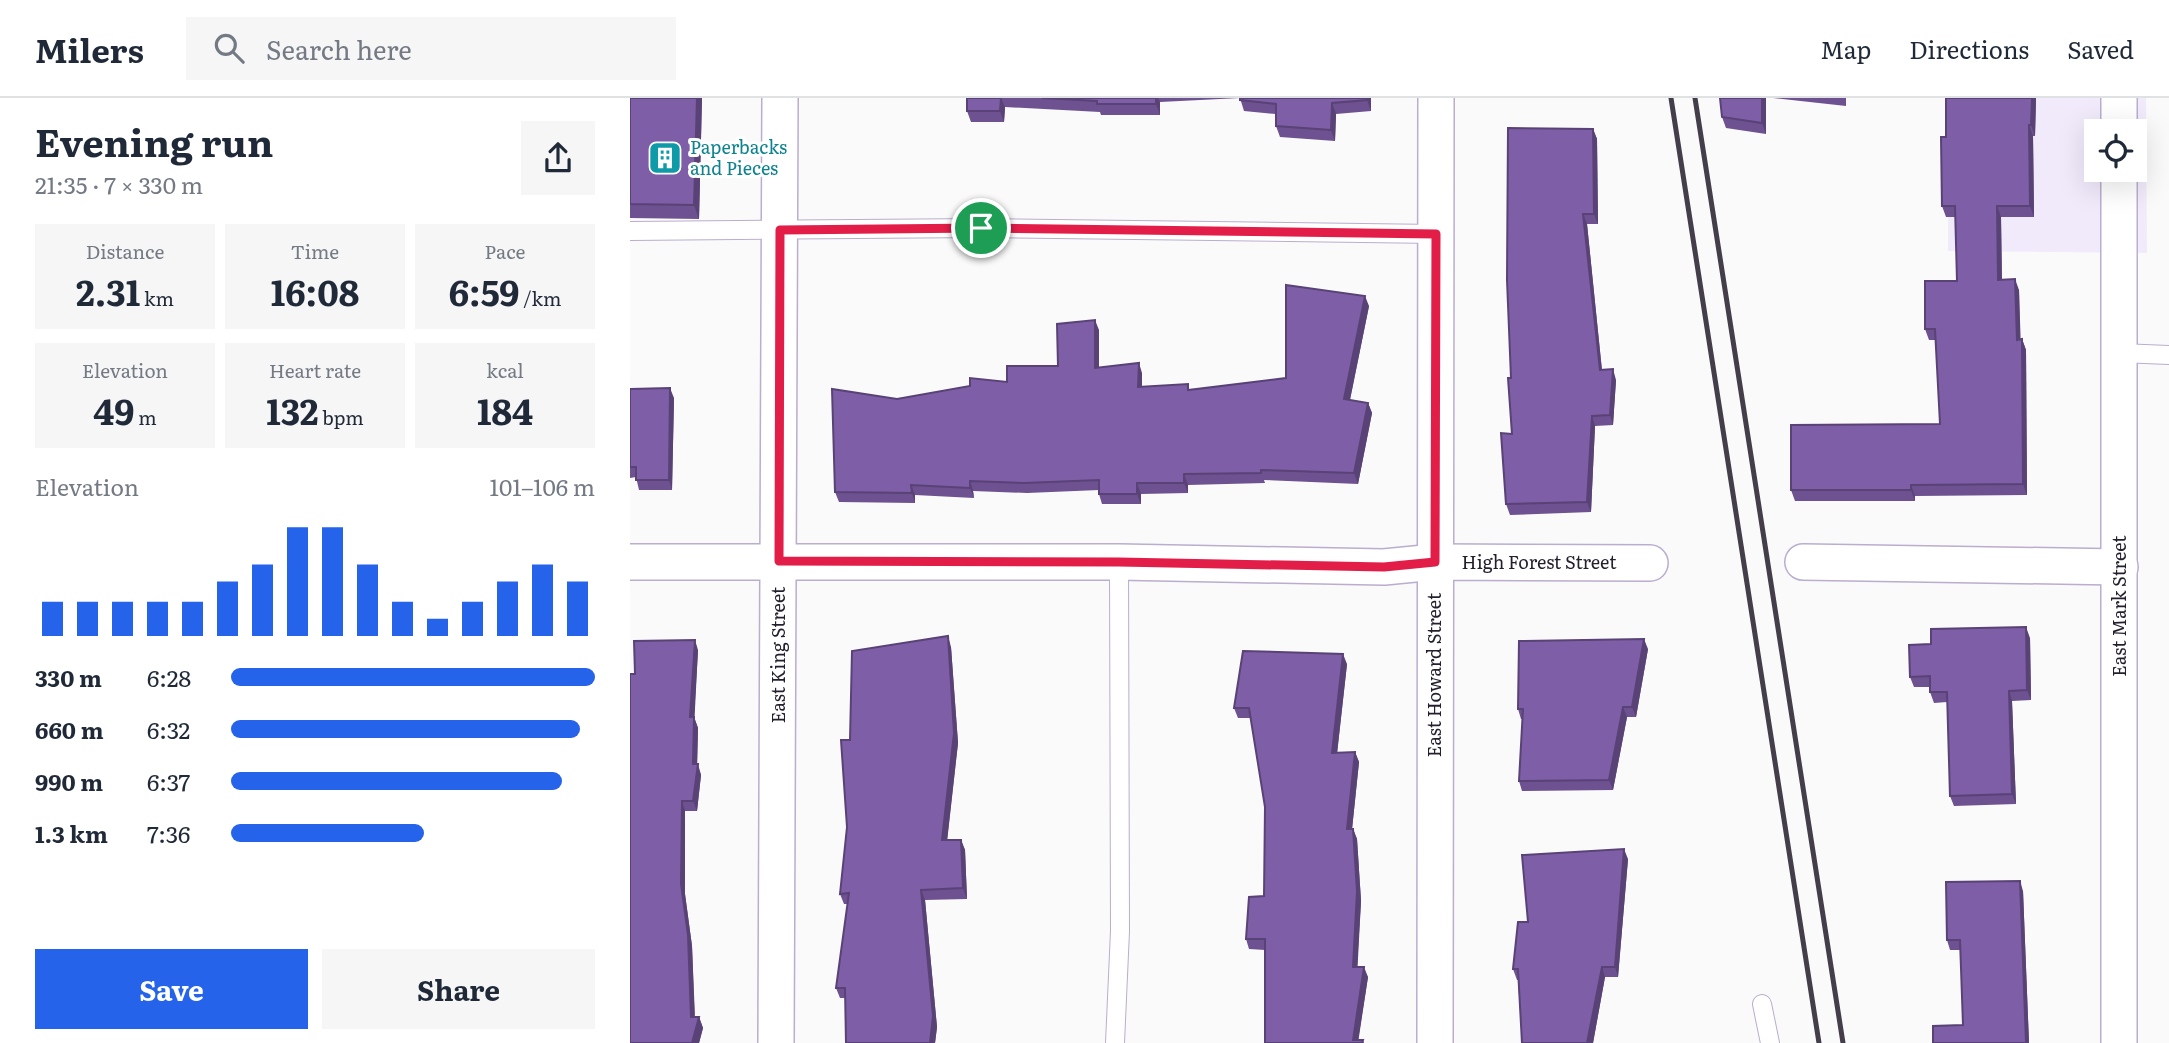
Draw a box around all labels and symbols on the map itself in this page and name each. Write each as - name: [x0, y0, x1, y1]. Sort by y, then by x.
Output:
- place label: Paperbacks and Pieces: [690, 133, 787, 181]
- building icon: Paperbacks and Pieces: [646, 139, 684, 177]
- pin: [951, 198, 1011, 258]
- street label: East Mark Street: [2105, 535, 2132, 677]
- street label: High Forest Street: [1462, 548, 1617, 575]
- street label: East King Street: [764, 586, 791, 723]
- street label: East Howard Street: [1420, 592, 1447, 757]

